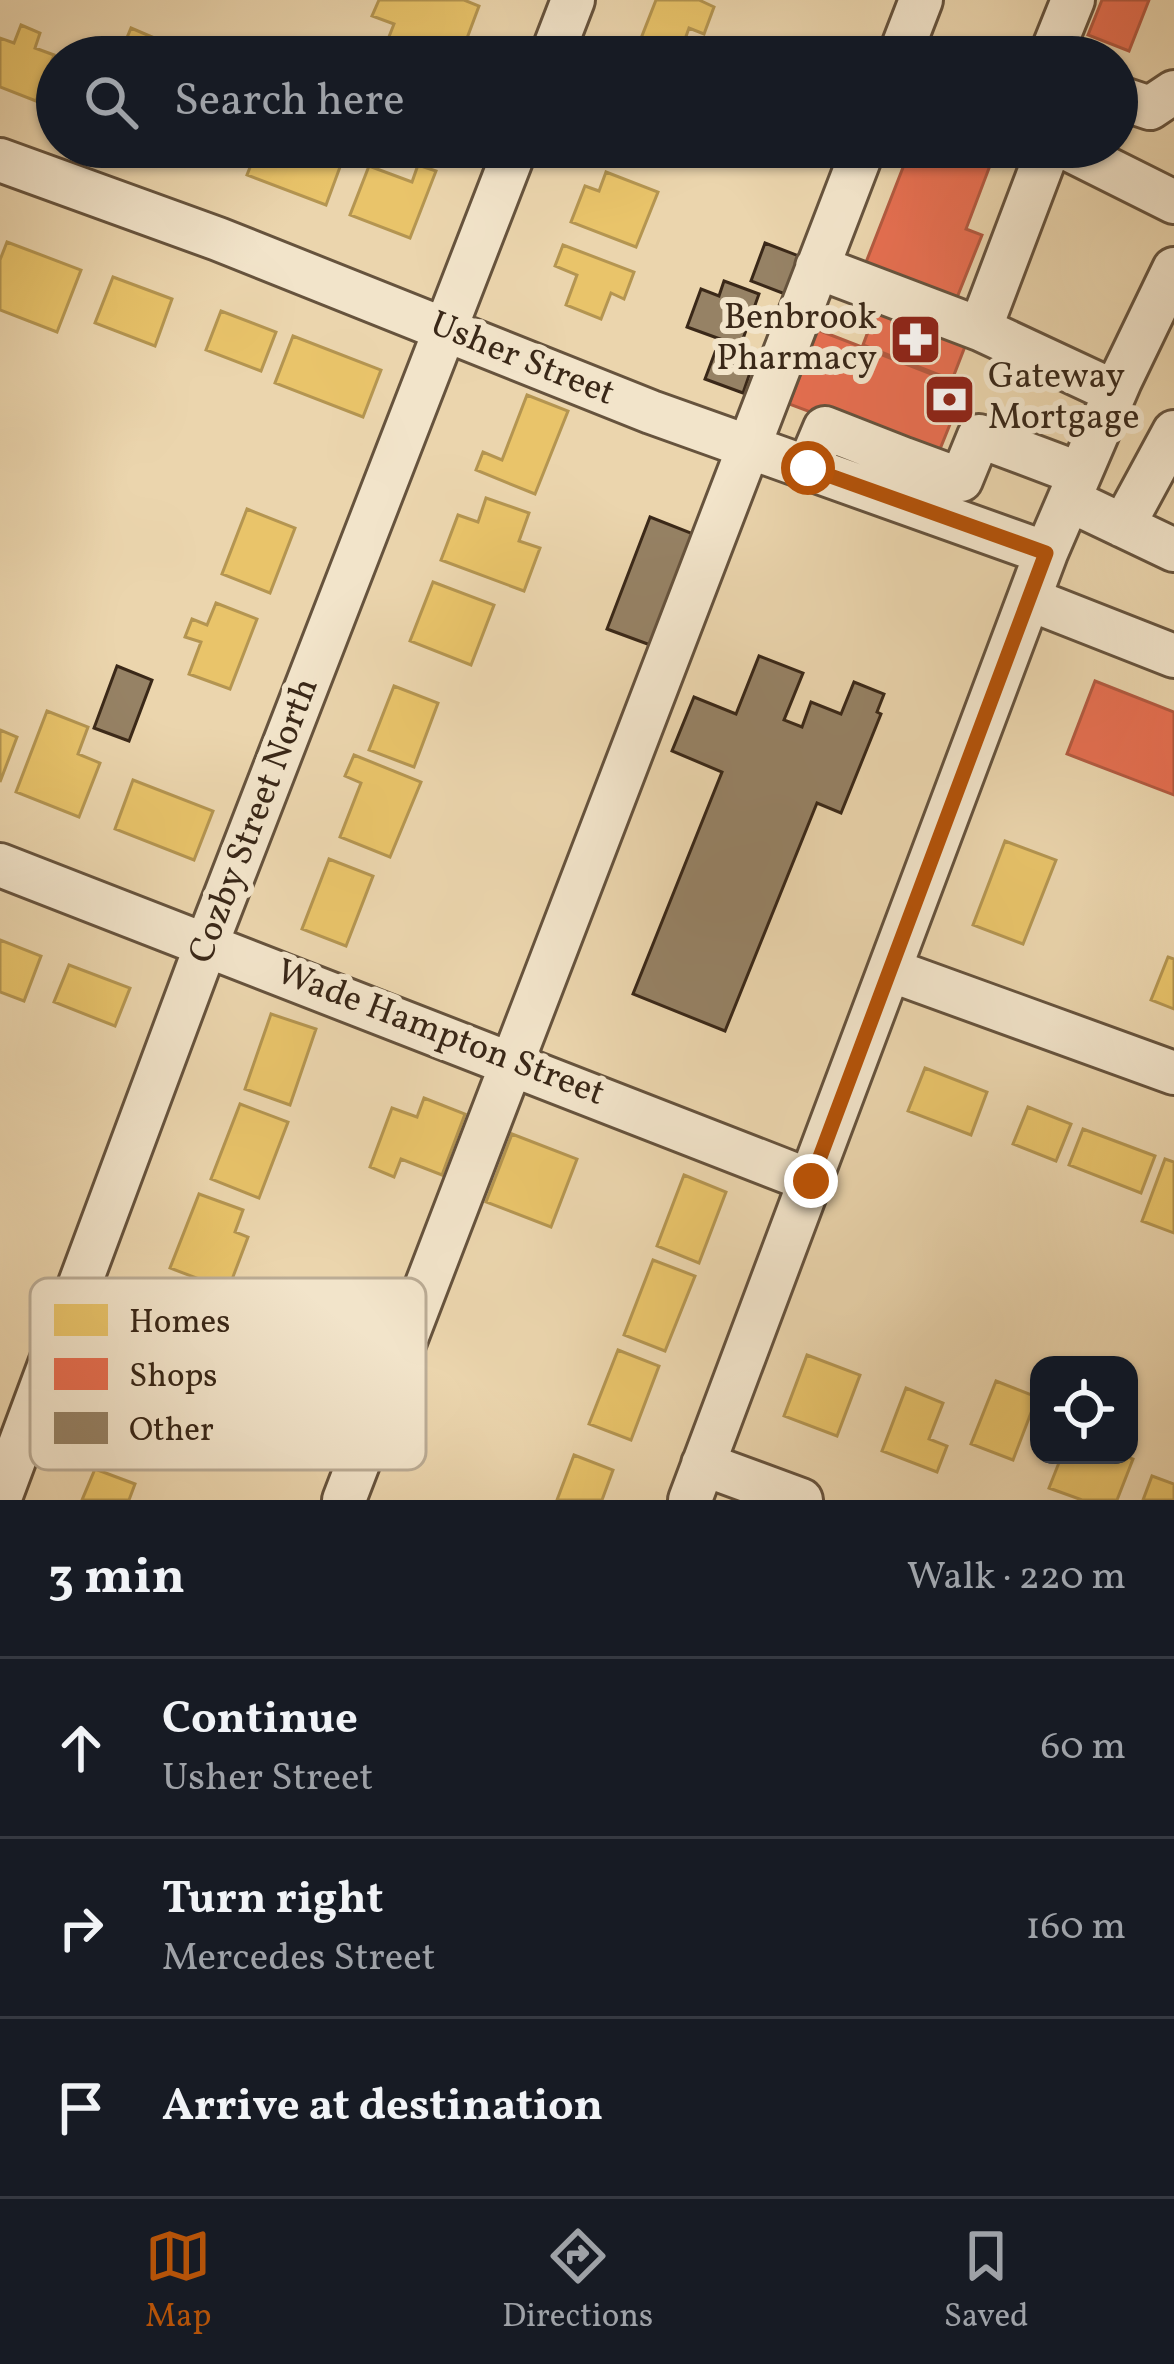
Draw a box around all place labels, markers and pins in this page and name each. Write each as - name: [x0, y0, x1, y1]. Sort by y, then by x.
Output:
- place label: Benbrook Pharmacy: [716, 294, 877, 385]
- pharmacy icon: Benbrook Pharmacy: [888, 312, 944, 368]
- place label: Gateway Mortgage: [988, 353, 1139, 444]
- bank icon: Gateway Mortgage: [921, 371, 977, 427]

